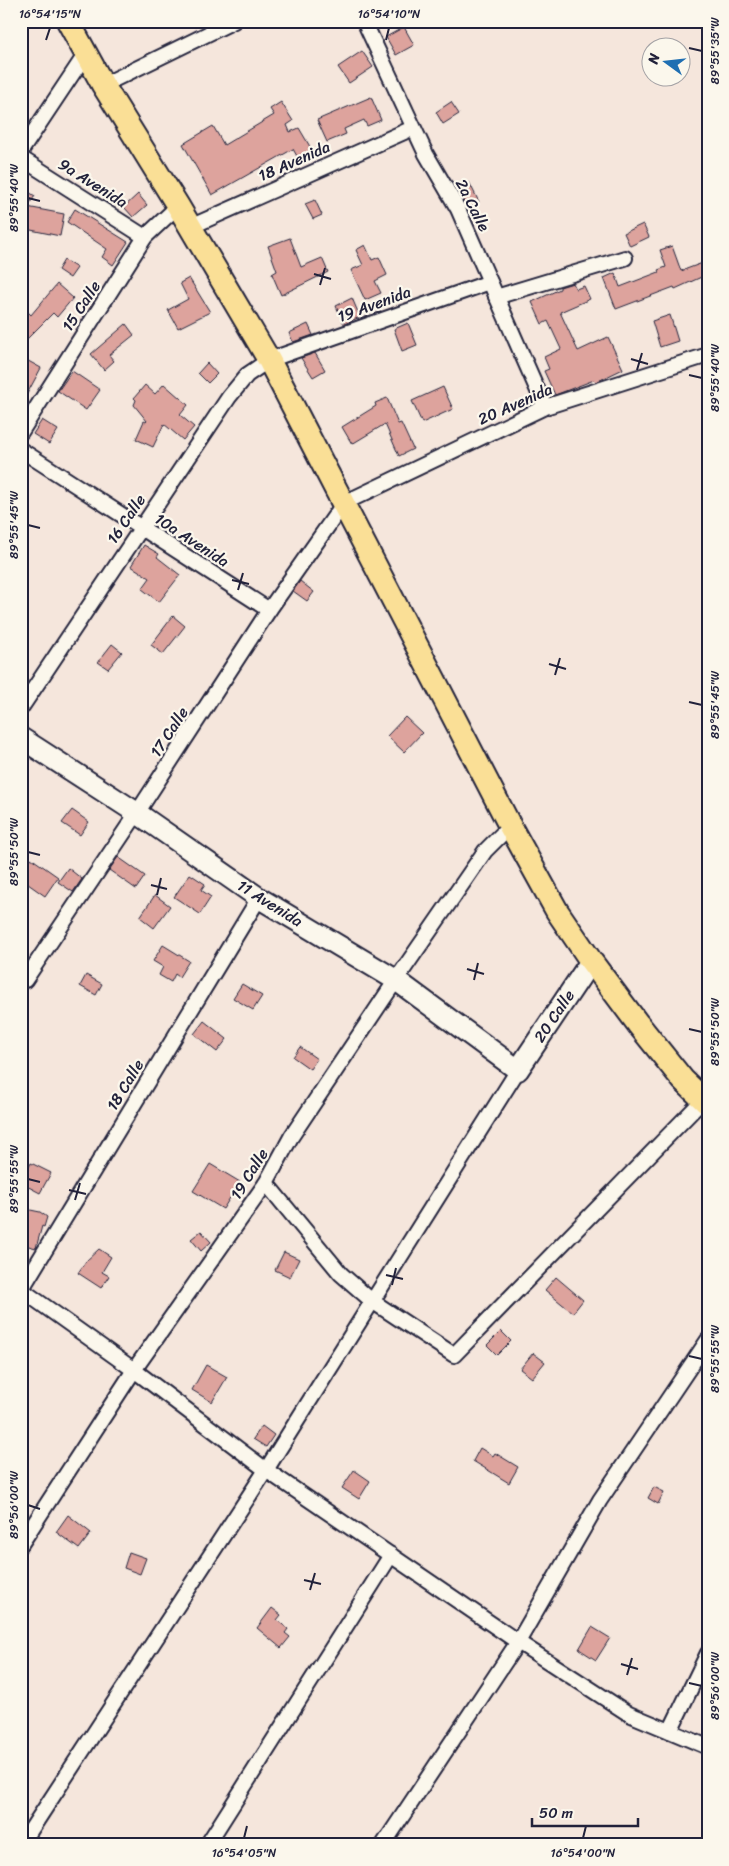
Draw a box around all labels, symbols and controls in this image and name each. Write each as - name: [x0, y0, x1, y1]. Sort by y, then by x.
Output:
- text: 16°54'15"N: [19, 3, 82, 25]
- text: 16°54'10"N: [358, 3, 421, 25]
- text: 89°55'35"W: [704, 17, 726, 85]
- north arrow: [642, 38, 692, 88]
- text: N: [640, 51, 667, 68]
- street label: 18 Avenida: [253, 132, 335, 190]
- street label: 9a Avenida: [52, 150, 134, 216]
- text: 89°55'40"W: [3, 163, 25, 232]
- street label: 2a Calle: [447, 173, 499, 237]
- street label: 15 Calle: [54, 275, 108, 337]
- street label: 19 Avenida: [333, 277, 415, 331]
- text: 89°55'40"W: [704, 343, 726, 412]
- street label: 20 Avenida: [473, 375, 557, 433]
- street label: 16 Calle: [98, 488, 154, 550]
- text: 89°55'45"W: [3, 490, 25, 559]
- street label: 10a Avenida: [149, 505, 235, 575]
- text: 89°55'45"W: [704, 670, 726, 739]
- street label: 17 Calle: [142, 701, 196, 763]
- text: 89°55'50"W: [3, 817, 25, 886]
- street label: 11 Avenida: [231, 871, 309, 935]
- street label: 20 Calle: [526, 983, 582, 1049]
- text: 89°55'50"W: [704, 997, 726, 1066]
- street label: 18 Calle: [98, 1054, 152, 1116]
- street label: 19 Calle: [222, 1142, 276, 1206]
- text: 89°55'55"W: [3, 1144, 25, 1213]
- text: 89°55'55"W: [704, 1324, 726, 1393]
- text: 89°56'00"W: [3, 1470, 25, 1539]
- text: 89°56'00"W: [704, 1651, 726, 1720]
- scale bar: [532, 1796, 638, 1828]
- text: 50 m: [539, 1800, 574, 1826]
- text: 16°54'05"N: [212, 1842, 277, 1864]
- text: 16°54'00"N: [551, 1842, 616, 1864]

